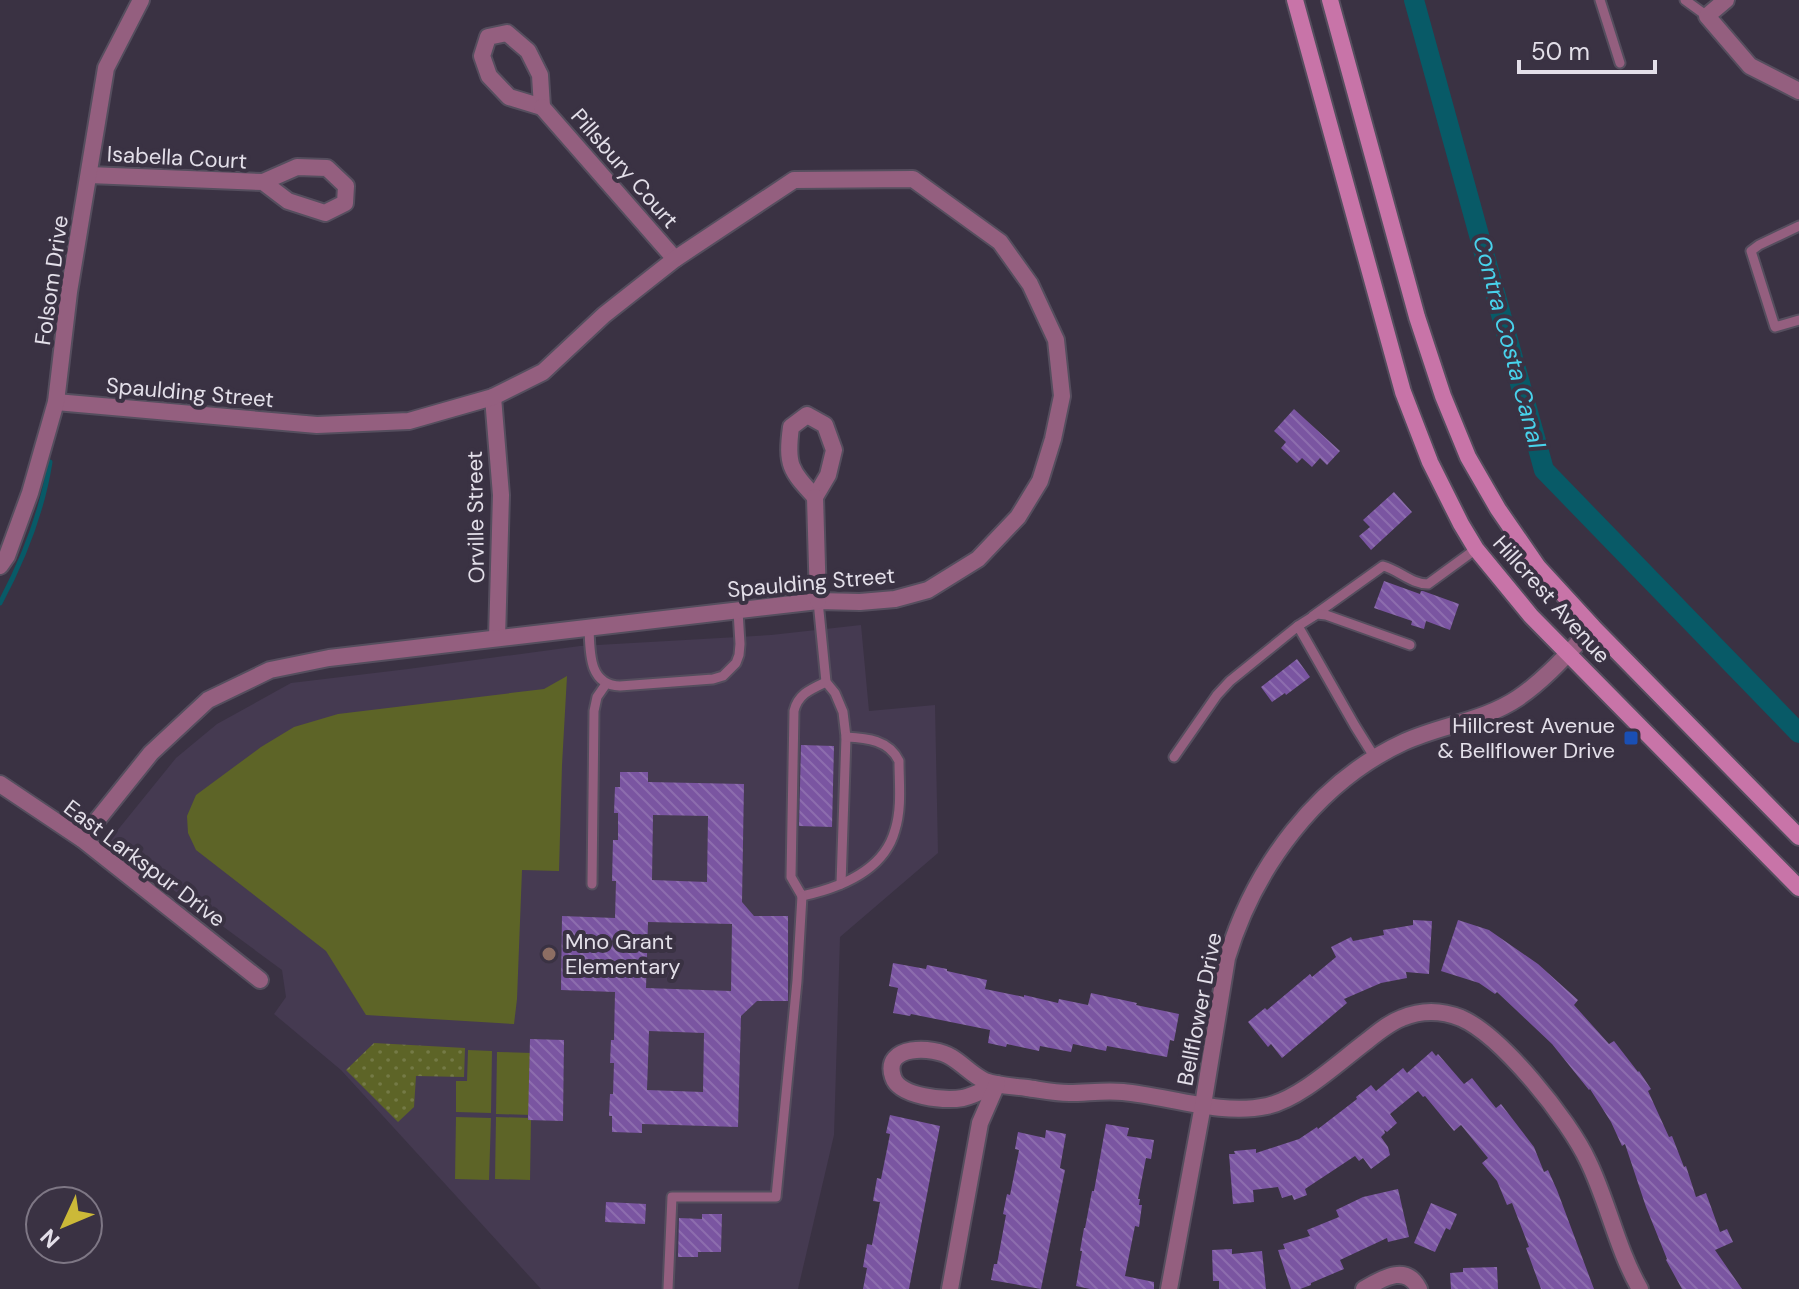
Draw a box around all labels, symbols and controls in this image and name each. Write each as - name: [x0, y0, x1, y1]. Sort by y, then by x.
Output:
- scale bar: [1519, 24, 1655, 74]
- text: 50 m: [1531, 36, 1590, 67]
- street label: Pillsbury Court: [565, 102, 685, 234]
- street label: Isabella Court: [106, 139, 248, 176]
- street label: Folsom Drive: [28, 213, 75, 347]
- water label: Contra Costa Canal: [1466, 232, 1553, 452]
- street label: Spaulding Street: [105, 371, 275, 414]
- street label: Orville Street: [460, 450, 491, 584]
- street label: Hillcrest Avenue: [1486, 529, 1617, 669]
- street label: Spaulding Street: [726, 561, 896, 604]
- place label: Hillcrest Avenue & Bellflower Drive: [1437, 711, 1615, 765]
- marker: Hillcrest Avenue & Bellflower Drive: [1622, 729, 1640, 747]
- street label: East Larkspur Drive: [58, 793, 231, 934]
- place label: Mno Grant Elementary: [565, 927, 681, 981]
- street label: Bellflower Drive: [1170, 930, 1229, 1088]
- marker: Mno Grant Elementary: [540, 945, 558, 963]
- north arrow: [24, 1185, 104, 1265]
- text: N: [34, 1223, 66, 1254]

